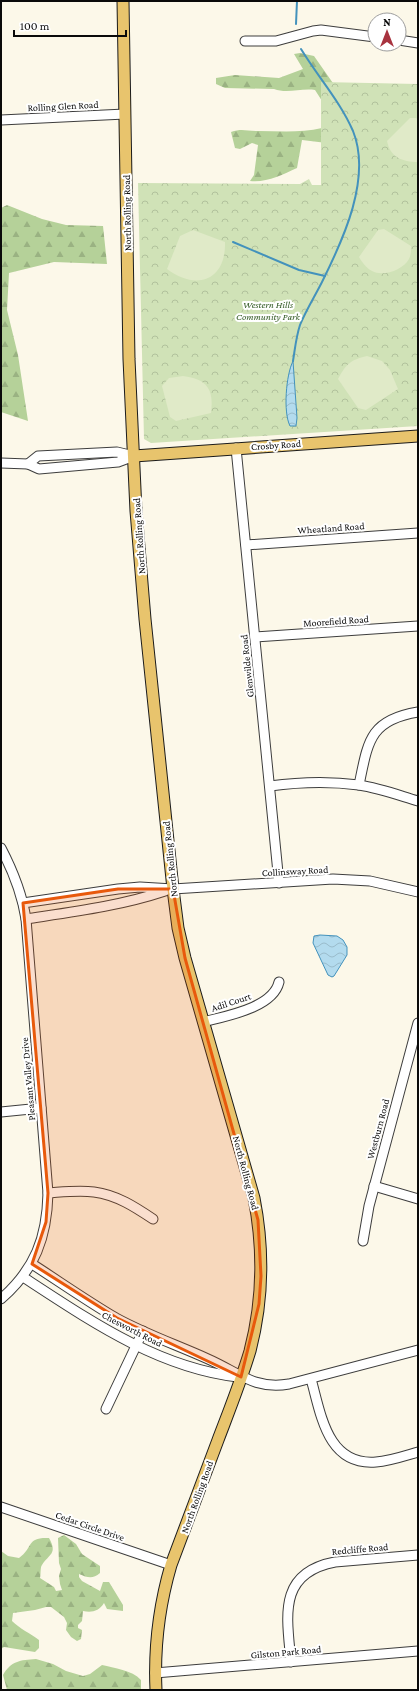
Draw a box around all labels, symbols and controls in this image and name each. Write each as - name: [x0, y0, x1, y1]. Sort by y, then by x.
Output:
- scale bar: [14, 12, 126, 38]
- north arrow: [367, 12, 407, 52]
- text: N: [383, 16, 391, 28]
- text: 100 m: [20, 19, 50, 33]
- street label: Rolling Glen Road: [27, 99, 100, 113]
- street label: North Rolling Road: [121, 174, 133, 251]
- park label: Western Hills Community Park: [236, 299, 301, 322]
- street label: Crosby Road: [251, 438, 302, 452]
- street label: North Rolling Road: [131, 497, 147, 574]
- street label: Wheatland Road: [297, 520, 366, 536]
- street label: Moorefield Road: [303, 613, 370, 629]
- street label: Glenwilde Road: [238, 633, 256, 698]
- street label: North Rolling Road: [160, 820, 179, 897]
- street label: Collinsway Road: [261, 864, 329, 878]
- street label: Adil Court: [210, 990, 253, 1014]
- street label: Pleasant Valley Drive: [19, 1036, 37, 1121]
- street label: Westburn Road: [365, 1097, 392, 1160]
- street label: North Rolling Road: [231, 1135, 261, 1212]
- street label: Chesworth Road: [100, 1309, 165, 1349]
- street label: North Rolling Road: [179, 1459, 215, 1535]
- street label: Cedar Circle Drive: [54, 1509, 126, 1543]
- street label: Redcliffe Road: [331, 1541, 390, 1557]
- street label: Gilston Park Road: [250, 1643, 323, 1661]

